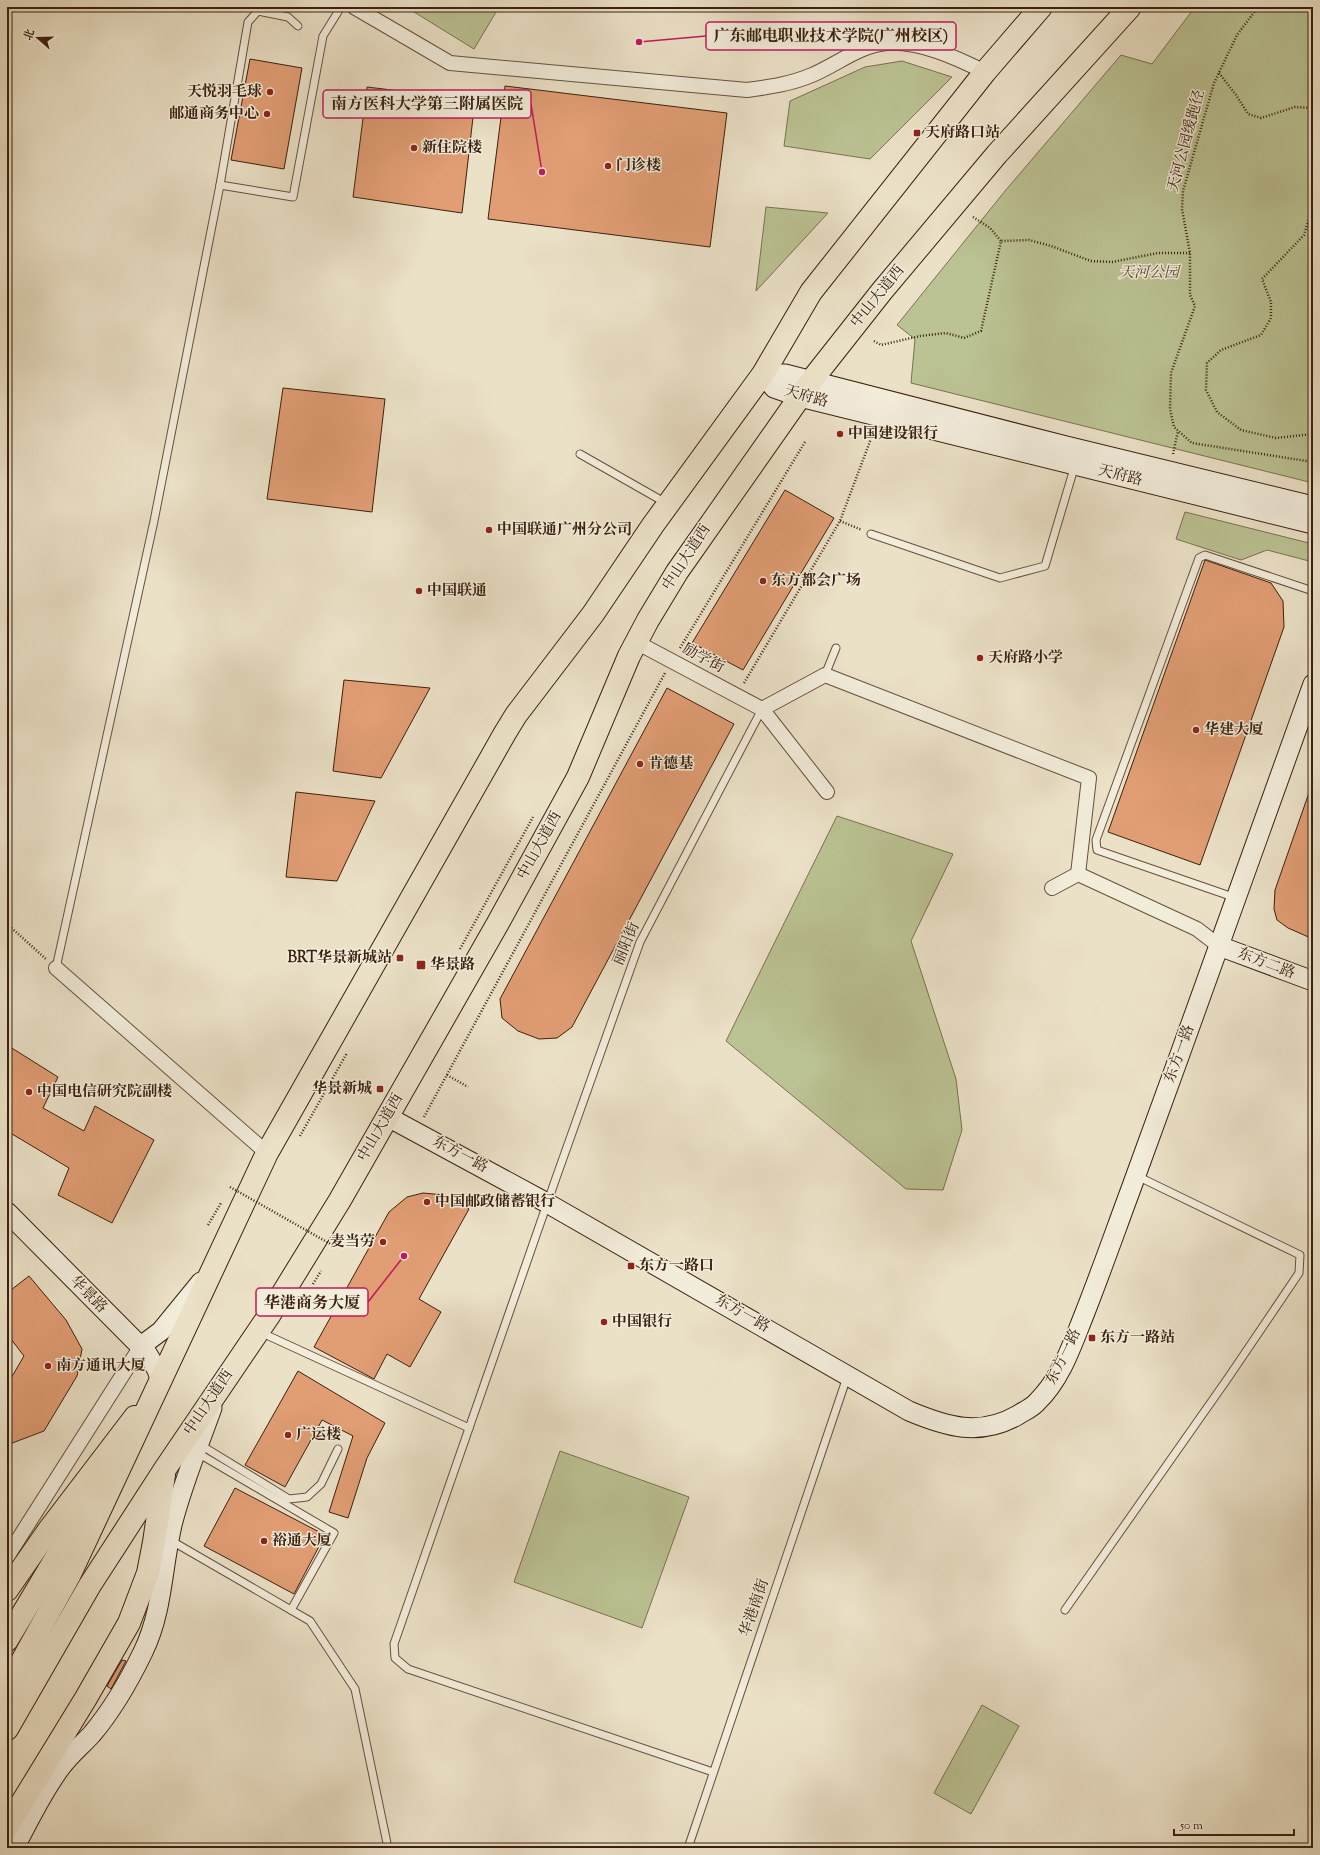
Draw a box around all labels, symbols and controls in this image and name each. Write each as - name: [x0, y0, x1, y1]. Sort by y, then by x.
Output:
- north arrow: [18, 18, 58, 58]
- callout: 广东邮电职业技术学院(广州校区): [706, 22, 956, 50]
- text: 广东邮电职业技术学院(广州校区): [714, 26, 948, 49]
- text: 北: [20, 27, 39, 43]
- place label: 天悦羽毛球: [187, 82, 262, 103]
- marker: 天悦羽毛球: [265, 87, 275, 97]
- street label: 天河公园缓跑径: [1163, 88, 1211, 194]
- callout: 南方医科大学第三附属医院: [323, 90, 531, 118]
- text: 南方医科大学第三附属医院: [331, 94, 523, 117]
- place label: 邮通商务中心: [169, 104, 259, 125]
- marker: 邮通商务中心: [262, 109, 272, 119]
- place label: 天府路口站: [925, 123, 1000, 144]
- marker: 天府路口站: [912, 128, 922, 138]
- place label: 新住院楼: [422, 138, 482, 159]
- marker: 新住院楼: [409, 143, 419, 153]
- place label: 门诊楼: [616, 156, 661, 177]
- marker: 门诊楼: [603, 161, 613, 171]
- street label: 中山大道西: [846, 261, 910, 333]
- park label: 天河公园: [1119, 263, 1181, 284]
- street label: 天府路: [781, 381, 831, 413]
- place label: 中国建设银行: [848, 424, 938, 445]
- marker: 中国建设银行: [835, 429, 845, 439]
- street label: 天府路: [1096, 460, 1144, 492]
- place label: 中国联通广州分公司: [497, 520, 632, 541]
- street label: 中山大道西: [658, 521, 716, 595]
- marker: 中国联通广州分公司: [484, 525, 494, 535]
- place label: 东方都会广场: [771, 571, 861, 592]
- marker: 东方都会广场: [758, 576, 768, 586]
- place label: 中国联通: [427, 581, 487, 602]
- marker: 中国联通: [414, 586, 424, 596]
- street label: 励学街: [678, 639, 728, 679]
- place label: 天府路小学: [988, 648, 1063, 669]
- marker: 天府路小学: [975, 653, 985, 663]
- place label: 华建大厦: [1204, 720, 1264, 741]
- marker: 华建大厦: [1191, 725, 1201, 735]
- place label: 肯德基: [648, 754, 694, 775]
- marker: 肯德基: [635, 759, 645, 769]
- street label: 中山大道西: [513, 808, 567, 884]
- street label: 丽阳街: [609, 919, 645, 969]
- street label: 东方二路: [1234, 943, 1298, 985]
- place label: BRT华景新城站: [288, 948, 392, 969]
- marker: BRT华景新城站: [395, 953, 405, 963]
- place label: 华景路: [430, 955, 475, 976]
- marker: 华景路: [415, 959, 427, 971]
- street label: 东方一路: [1160, 1022, 1200, 1086]
- place label: 华景新城: [312, 1079, 372, 1100]
- place label: 中国电信研究院副楼: [37, 1082, 172, 1103]
- marker: 华景新城: [375, 1084, 385, 1094]
- marker: 中国电信研究院副楼: [24, 1087, 34, 1097]
- street label: 中山大道西: [353, 1090, 409, 1166]
- street label: 东方一路: [429, 1132, 491, 1178]
- place label: 中国邮政储蓄银行: [435, 1192, 555, 1213]
- marker: 中国邮政储蓄银行: [422, 1197, 432, 1207]
- place label: 麦当劳: [330, 1232, 375, 1253]
- marker: 麦当劳: [378, 1237, 388, 1247]
- place label: 东方一路口: [639, 1256, 714, 1277]
- marker: 东方一路口: [626, 1261, 636, 1271]
- street label: 华景路: [65, 1272, 111, 1318]
- callout: 华港商务大厦: [256, 1288, 368, 1316]
- street label: 东方一路: [711, 1290, 773, 1338]
- text: 华港商务大厦: [264, 1293, 360, 1316]
- place label: 中国银行: [612, 1312, 672, 1333]
- marker: 中国银行: [599, 1317, 609, 1327]
- street label: 东方一路: [1041, 1325, 1087, 1389]
- place label: 东方一路站: [1100, 1328, 1175, 1349]
- marker: 东方一路站: [1087, 1333, 1097, 1343]
- place label: 南方通讯大厦: [56, 1356, 146, 1377]
- marker: 南方通讯大厦: [43, 1361, 53, 1371]
- street label: 中山大道西: [179, 1366, 239, 1440]
- place label: 广运楼: [296, 1425, 341, 1446]
- marker: 广运楼: [283, 1430, 293, 1440]
- place label: 裕通大厦: [272, 1531, 332, 1552]
- marker: 裕通大厦: [259, 1536, 269, 1546]
- street label: 华港南街: [735, 1576, 775, 1640]
- scale bar: [1174, 1811, 1294, 1837]
- text: 50 m: [1179, 1817, 1203, 1835]

